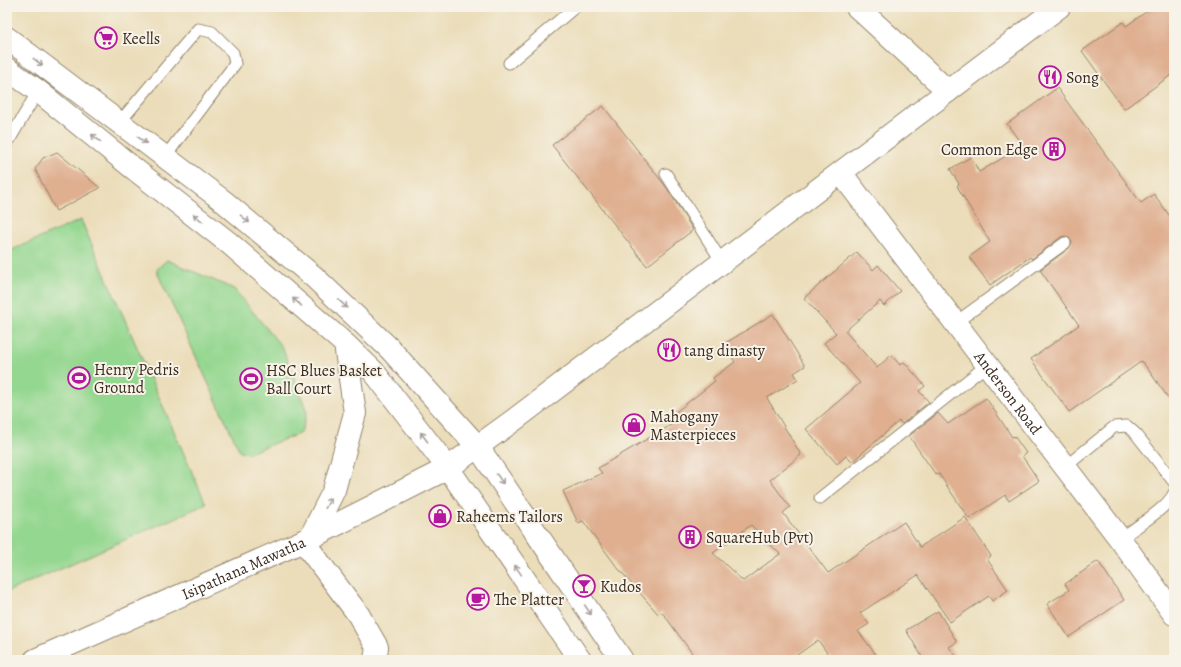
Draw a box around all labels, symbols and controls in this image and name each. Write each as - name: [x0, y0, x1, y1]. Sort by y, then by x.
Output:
- supermarket icon: Keells: [93, 25, 119, 51]
- place label: Keells: [122, 28, 160, 50]
- one-way arrow: [33, 58, 44, 66]
- restaurant icon: Song: [1037, 64, 1063, 90]
- place label: Song: [1066, 67, 1099, 89]
- one-way arrow: [90, 133, 101, 142]
- one-way arrow: [137, 136, 148, 144]
- building icon: Common Edge: [1041, 136, 1067, 162]
- place label: Common Edge: [941, 139, 1038, 161]
- one-way arrow: [192, 214, 203, 223]
- one-way arrow: [240, 214, 251, 223]
- one-way arrow: [292, 297, 302, 307]
- one-way arrow: [338, 299, 348, 309]
- restaurant icon: tang dinasty: [656, 337, 682, 363]
- place label: tang dinasty: [684, 340, 766, 362]
- street label: Anderson Road: [968, 346, 1047, 440]
- place label: Henry Pedris Ground: [94, 359, 179, 399]
- place label: HSC Blues Basket Ball Court: [266, 360, 382, 400]
- sports icon: Henry Pedris Ground: [66, 365, 92, 391]
- sports icon: HSC Blues Basket Ball Court: [238, 366, 264, 392]
- place label: Mahogany Masterpieces: [650, 406, 736, 446]
- shop icon: Mahogany Masterpieces: [621, 412, 647, 438]
- one-way arrow: [420, 432, 429, 443]
- one-way arrow: [496, 474, 504, 485]
- one-way arrow: [325, 498, 332, 510]
- shop icon: Raheems Tailors: [427, 503, 453, 529]
- place label: Raheems Tailors: [456, 506, 563, 528]
- building icon: SquareHub (Pvt): [677, 524, 703, 550]
- place label: SquareHub (Pvt): [706, 527, 813, 549]
- street label: Isipathana Mawatha: [178, 531, 310, 606]
- one-way arrow: [514, 565, 522, 576]
- bar icon: Kudos: [571, 573, 597, 599]
- place label: Kudos: [600, 576, 641, 598]
- cafe icon: The Platter: [465, 586, 491, 612]
- place label: The Platter: [494, 589, 564, 611]
- one-way arrow: [585, 604, 593, 616]

